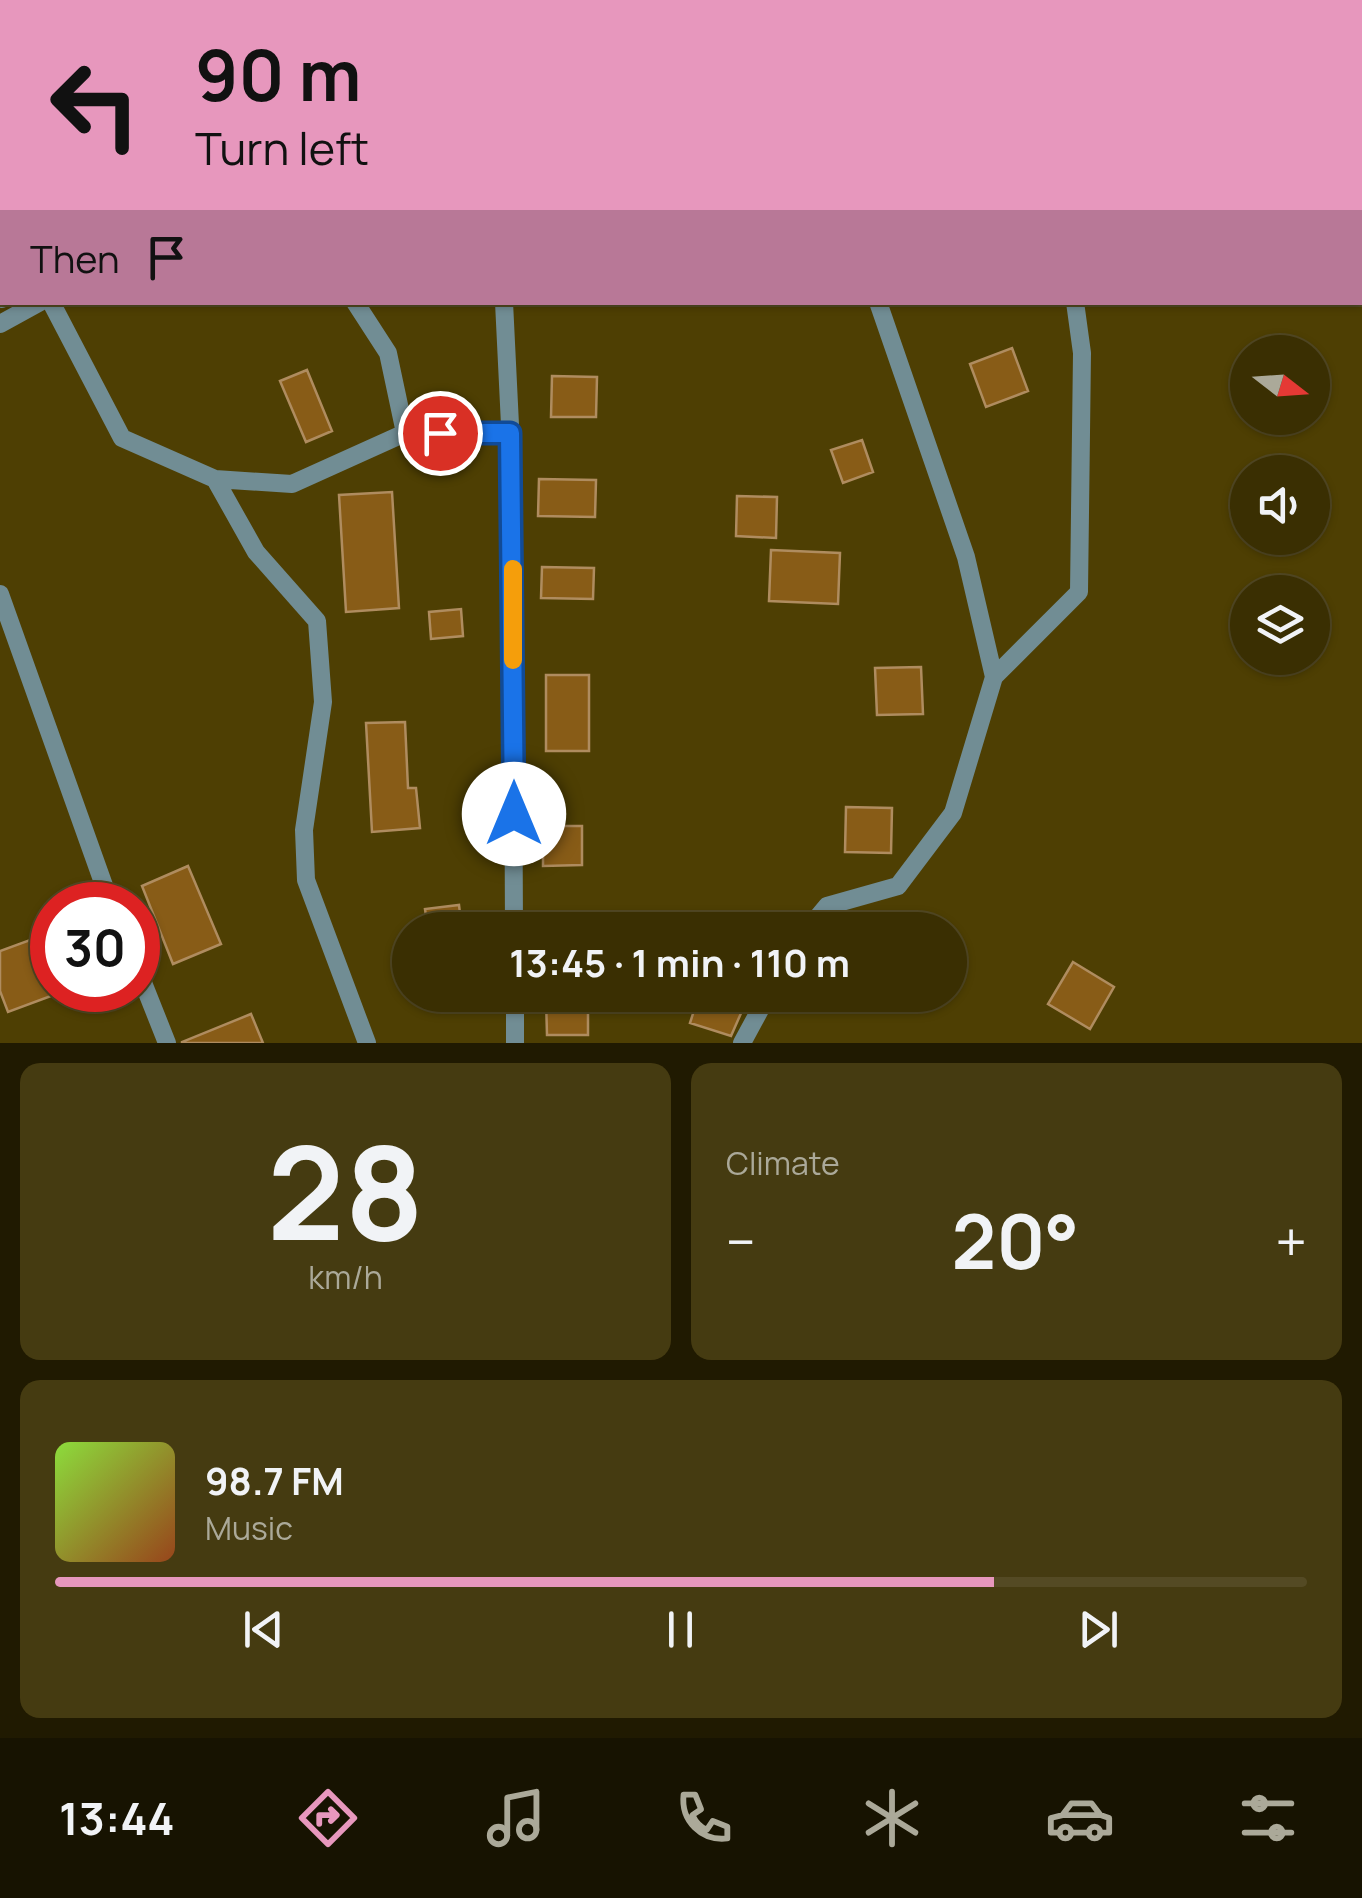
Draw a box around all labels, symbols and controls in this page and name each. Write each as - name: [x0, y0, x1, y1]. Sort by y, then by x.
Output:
- text: 90 m: [195, 26, 362, 122]
- icon: left: [30, 40, 160, 170]
- text: Turn left: [195, 117, 369, 179]
- icon: arrive: [139, 230, 194, 285]
- text: Then: [30, 232, 119, 284]
- north arrow: [1230, 335, 1330, 435]
- map controls: [1230, 335, 1330, 675]
- pin: [398, 391, 483, 476]
- icon: arrive: [413, 406, 468, 461]
- button: sound: [1230, 455, 1330, 555]
- button: layers: [1230, 575, 1330, 675]
- position arrow: [462, 762, 566, 866]
- speed limit sign: 30: [30, 882, 160, 1012]
- text: 13:45 · 1 min · 110 m: [509, 936, 850, 988]
- text: 28: [267, 1101, 424, 1279]
- text: Climate: [726, 1141, 840, 1185]
- text: 20°: [952, 1189, 1079, 1292]
- text: −: [726, 1203, 756, 1279]
- text: +: [1275, 1203, 1307, 1279]
- text: km/h: [308, 1255, 383, 1299]
- text: 98.7 FM: [205, 1454, 344, 1506]
- text: Music: [205, 1506, 293, 1550]
- icon: previous: [236, 1602, 291, 1657]
- icon: pause: [653, 1602, 708, 1657]
- icon: next: [1071, 1602, 1126, 1657]
- icon: directions: [293, 1783, 363, 1853]
- icon: music: [481, 1783, 551, 1853]
- icon: phone: [669, 1783, 739, 1853]
- icon: climate: [857, 1783, 927, 1853]
- icon: car: [1045, 1783, 1115, 1853]
- icon: filters: [1233, 1783, 1303, 1853]
- text: 13:44: [59, 1787, 175, 1849]

